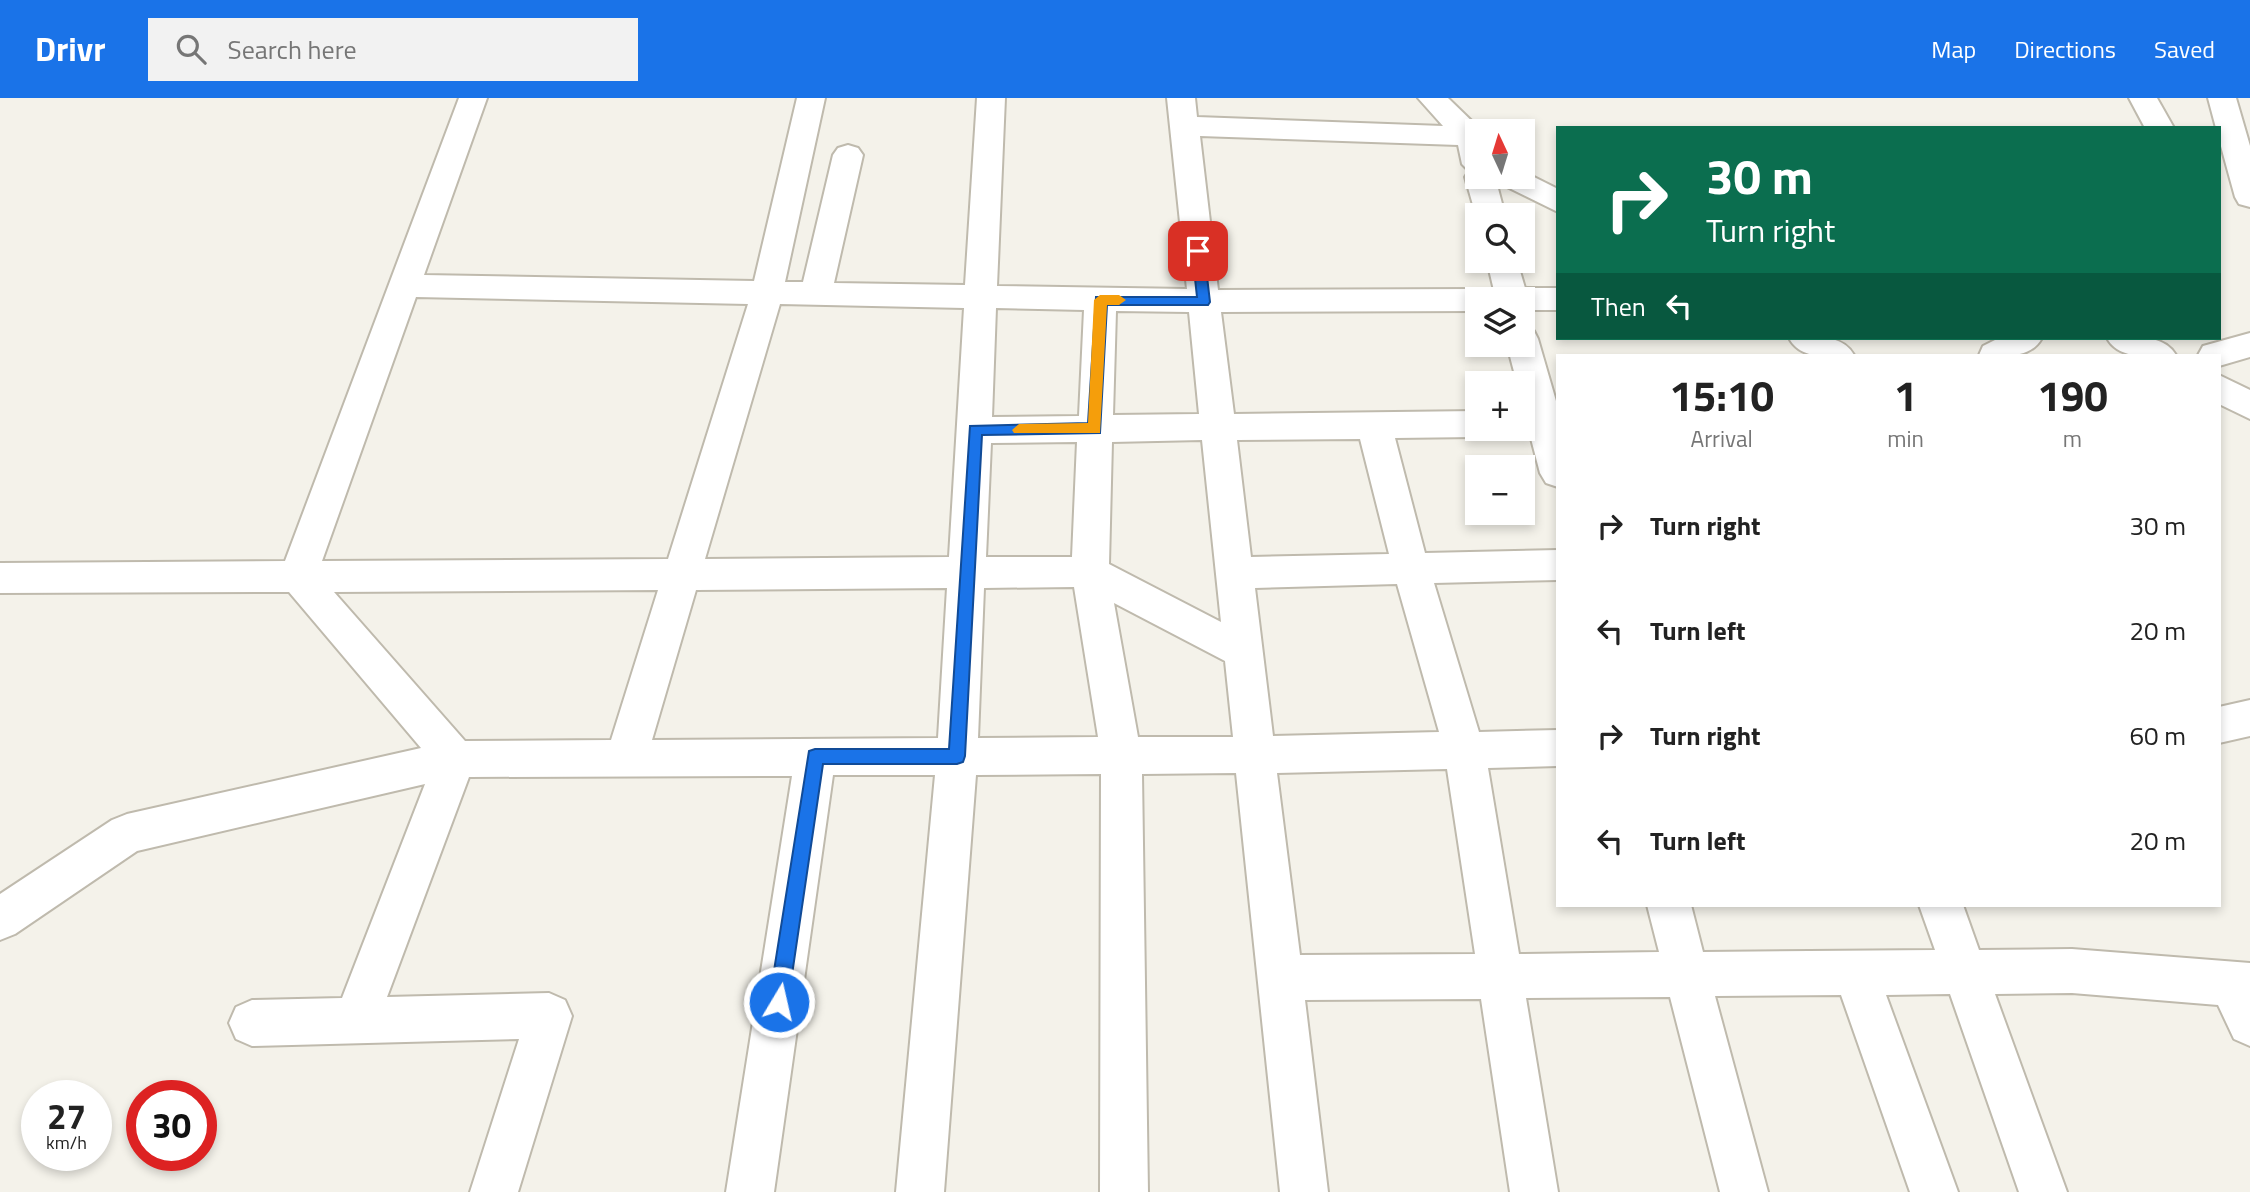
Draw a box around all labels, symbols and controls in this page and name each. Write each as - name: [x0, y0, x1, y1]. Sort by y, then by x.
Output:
- search box: [148, 18, 638, 81]
- text: Drivr: [35, 24, 106, 74]
- icon: search: [172, 30, 210, 68]
- text: Search here: [228, 30, 357, 69]
- text: Map: [1931, 31, 1976, 67]
- text: Directions: [2014, 31, 2116, 67]
- text: Saved: [2154, 31, 2215, 67]
- north arrow: [1465, 119, 1535, 189]
- map controls: [1465, 119, 1535, 525]
- text: 30 m: [1706, 138, 1813, 213]
- icon: right: [1591, 154, 1682, 245]
- button: search: [1465, 203, 1535, 273]
- text: Turn right: [1706, 206, 1835, 254]
- pin: [1168, 221, 1228, 281]
- icon: arrive: [1179, 232, 1217, 270]
- button: layers: [1465, 287, 1535, 357]
- text: Then: [1591, 287, 1646, 326]
- icon: left: [1660, 287, 1698, 325]
- text: 15:10: [1669, 363, 1774, 427]
- text: 1: [1894, 363, 1917, 427]
- text: 190: [2037, 363, 2108, 427]
- button: +: [1465, 371, 1535, 441]
- text: Arrival: [1690, 421, 1753, 456]
- text: min: [1887, 421, 1924, 456]
- text: m: [2063, 421, 2082, 456]
- button: −: [1465, 455, 1535, 525]
- text: Turn right: [1650, 506, 1761, 545]
- text: 30 m: [2129, 506, 2186, 545]
- icon: right: [1591, 507, 1629, 545]
- text: Turn left: [1650, 611, 1745, 650]
- text: 20 m: [2129, 611, 2186, 650]
- icon: left: [1591, 612, 1629, 650]
- text: Turn right: [1650, 716, 1761, 755]
- text: 60 m: [2129, 716, 2186, 755]
- icon: right: [1591, 717, 1629, 755]
- text: Turn left: [1650, 821, 1745, 860]
- text: 20 m: [2129, 821, 2186, 860]
- icon: left: [1591, 822, 1629, 860]
- position arrow: [742, 965, 816, 1039]
- speed limit sign: 30: [126, 1080, 217, 1171]
- text: 27: [47, 1089, 86, 1143]
- text: km/h: [46, 1129, 87, 1156]

